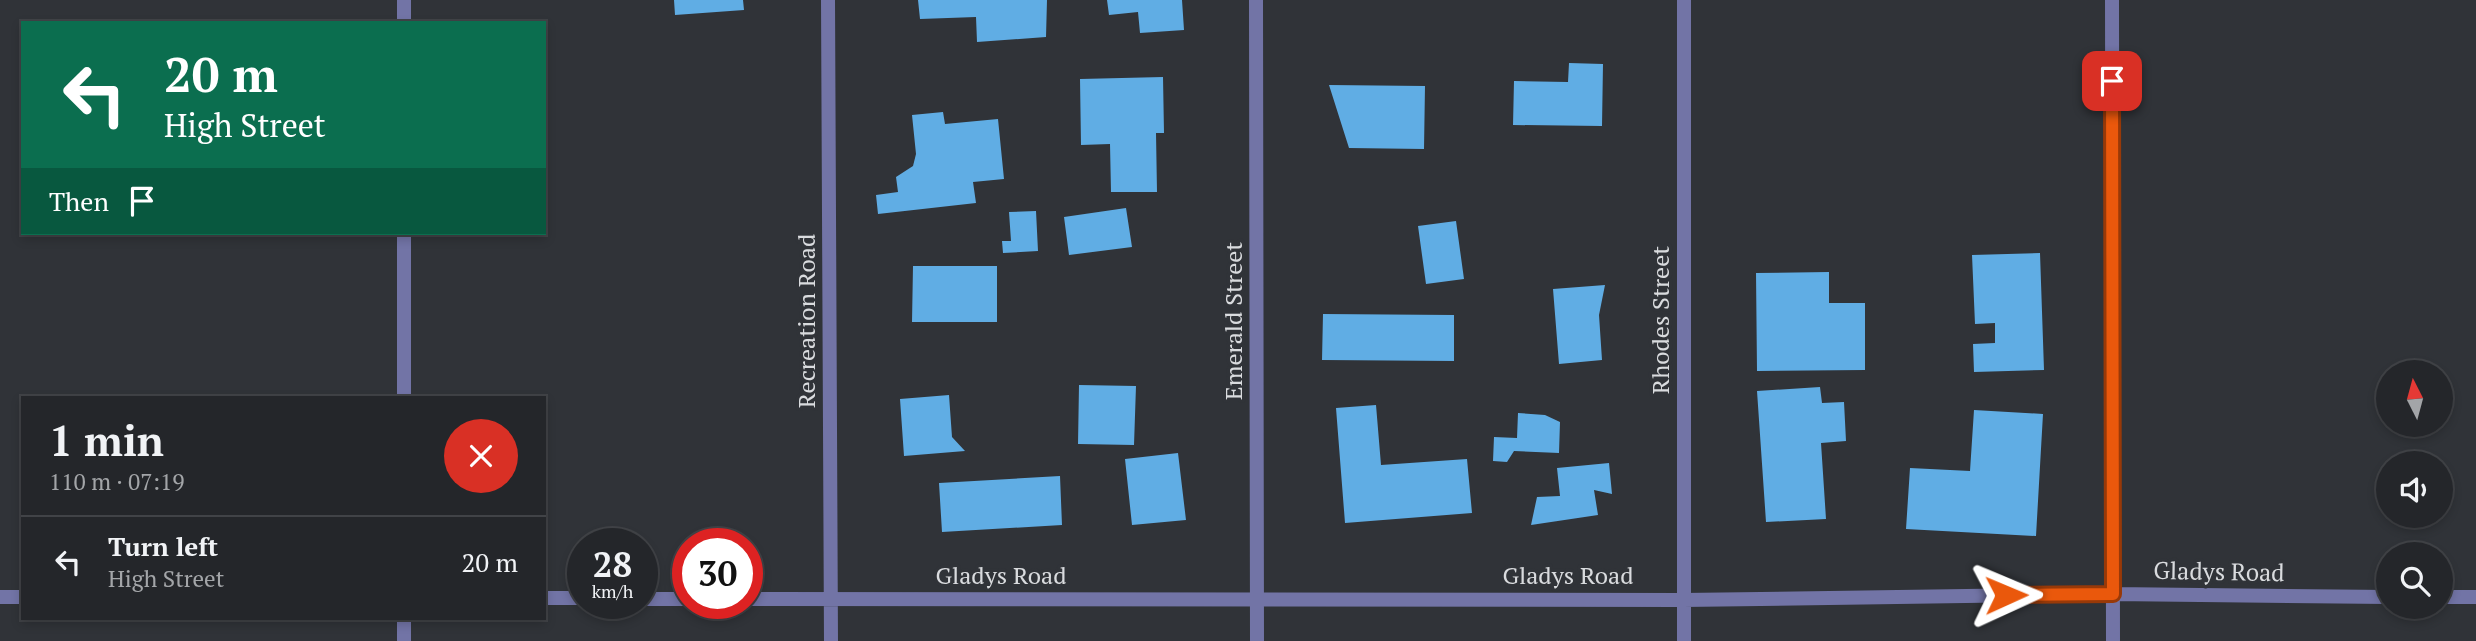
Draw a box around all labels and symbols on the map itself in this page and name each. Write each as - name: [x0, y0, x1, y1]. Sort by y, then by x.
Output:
- pin: [2082, 51, 2142, 111]
- street label: Recreation Road: [790, 234, 822, 408]
- street label: Emerald Street: [1217, 242, 1249, 400]
- street label: Rhodes Street: [1644, 246, 1676, 394]
- north arrow: [2376, 360, 2454, 438]
- speed limit sign: 30: [672, 528, 763, 619]
- street label: Gladys Road: [2153, 554, 2285, 588]
- position arrow: [1969, 558, 2043, 632]
- street label: Gladys Road: [935, 559, 1067, 591]
- street label: Gladys Road: [1502, 559, 1634, 591]

